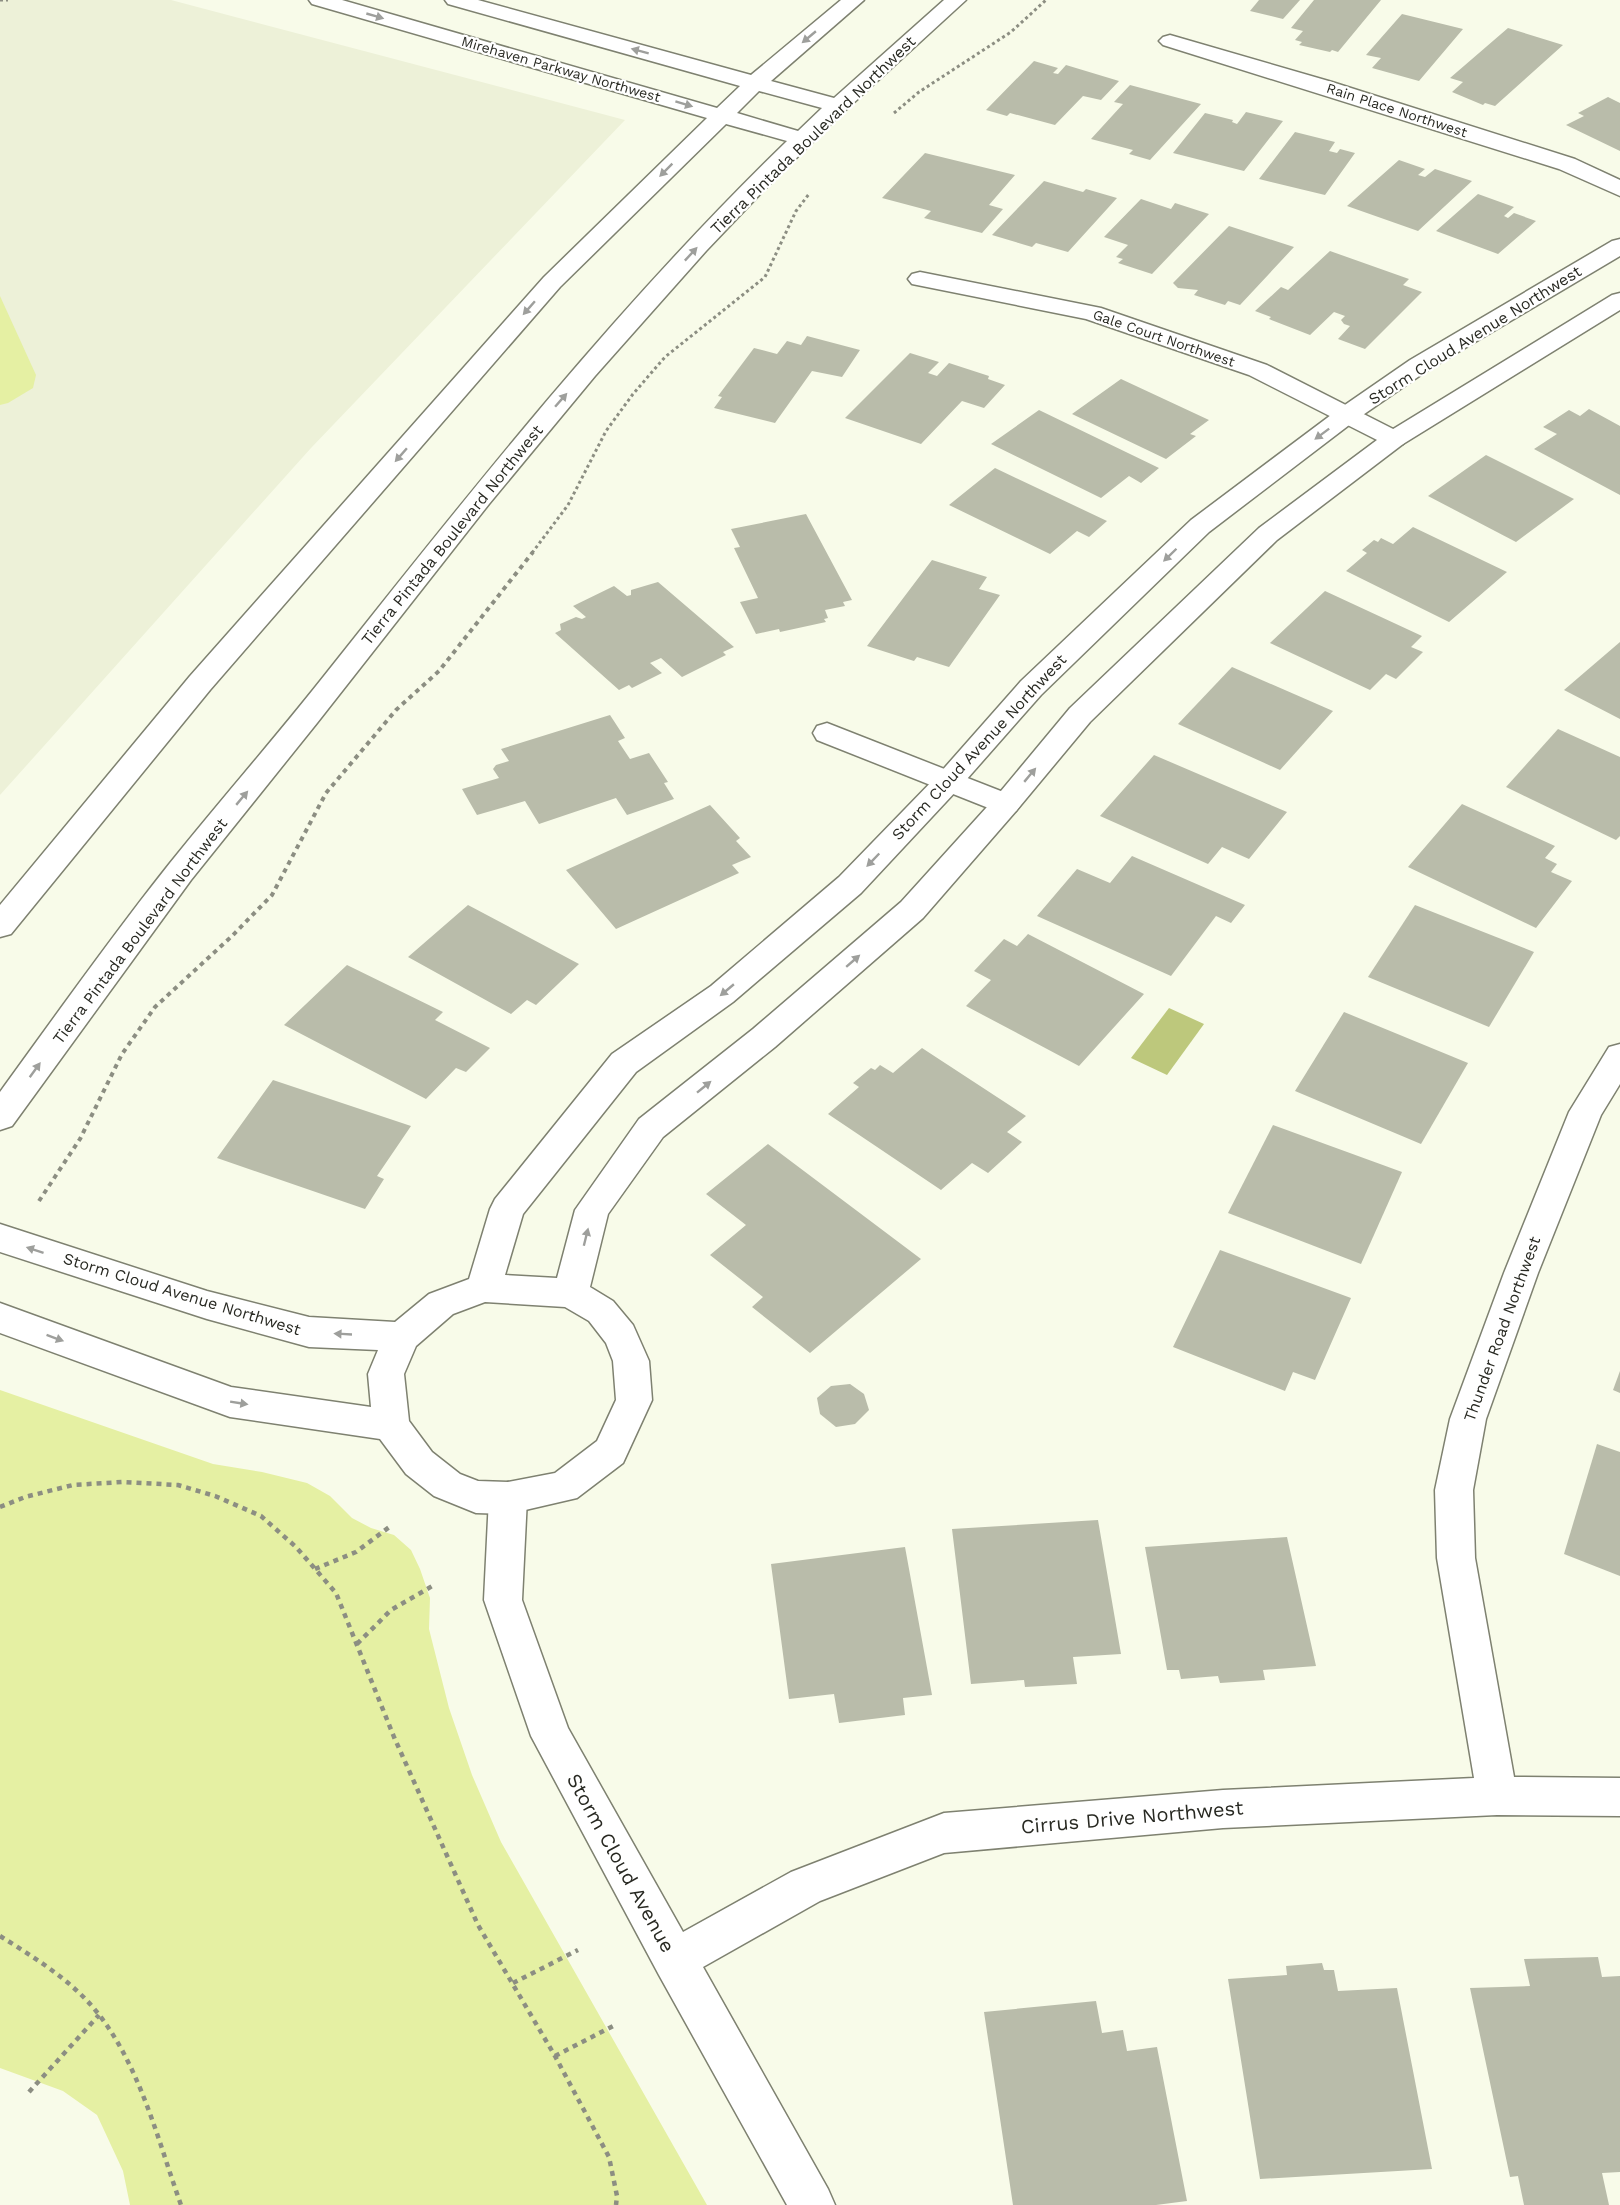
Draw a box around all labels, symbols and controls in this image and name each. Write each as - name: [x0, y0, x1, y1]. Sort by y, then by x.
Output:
- one-way arrow: [367, 12, 385, 21]
- one-way arrow: [802, 31, 817, 43]
- street label: Tierra Pintada Boulevard Northwest: [707, 32, 920, 238]
- street label: Mirehaven Parkway Northwest: [460, 33, 662, 105]
- one-way arrow: [631, 46, 649, 55]
- street label: Rain Place Northwest: [1325, 80, 1469, 140]
- one-way arrow: [675, 100, 693, 109]
- one-way arrow: [660, 162, 674, 176]
- one-way arrow: [684, 247, 698, 262]
- street label: Storm Cloud Avenue Northwest: [1365, 261, 1585, 409]
- one-way arrow: [523, 300, 536, 315]
- street label: Gale Court Northwest: [1091, 306, 1237, 370]
- one-way arrow: [554, 393, 567, 408]
- street label: Tierra Pintada Boulevard Northwest: [357, 421, 547, 649]
- one-way arrow: [1314, 427, 1330, 440]
- one-way arrow: [395, 447, 408, 462]
- one-way arrow: [1162, 548, 1177, 562]
- street label: Storm Cloud Avenue Northwest: [888, 650, 1070, 844]
- one-way arrow: [1024, 767, 1037, 783]
- one-way arrow: [235, 790, 248, 805]
- street label: Tierra Pintada Boulevard Northwest: [49, 814, 231, 1048]
- one-way arrow: [866, 853, 880, 868]
- one-way arrow: [845, 955, 861, 968]
- one-way arrow: [719, 983, 735, 996]
- one-way arrow: [28, 1062, 40, 1077]
- one-way arrow: [696, 1081, 711, 1093]
- one-way arrow: [581, 1227, 591, 1246]
- street label: Thunder Road Northwest: [1460, 1234, 1544, 1424]
- one-way arrow: [26, 1244, 44, 1254]
- street label: Storm Cloud Avenue Northwest: [61, 1249, 303, 1339]
- one-way arrow: [334, 1329, 353, 1338]
- one-way arrow: [46, 1334, 64, 1344]
- one-way arrow: [229, 1399, 248, 1408]
- street label: Storm Cloud Avenue: [562, 1769, 680, 1957]
- street label: Cirrus Drive Northwest: [1020, 1795, 1245, 1839]

